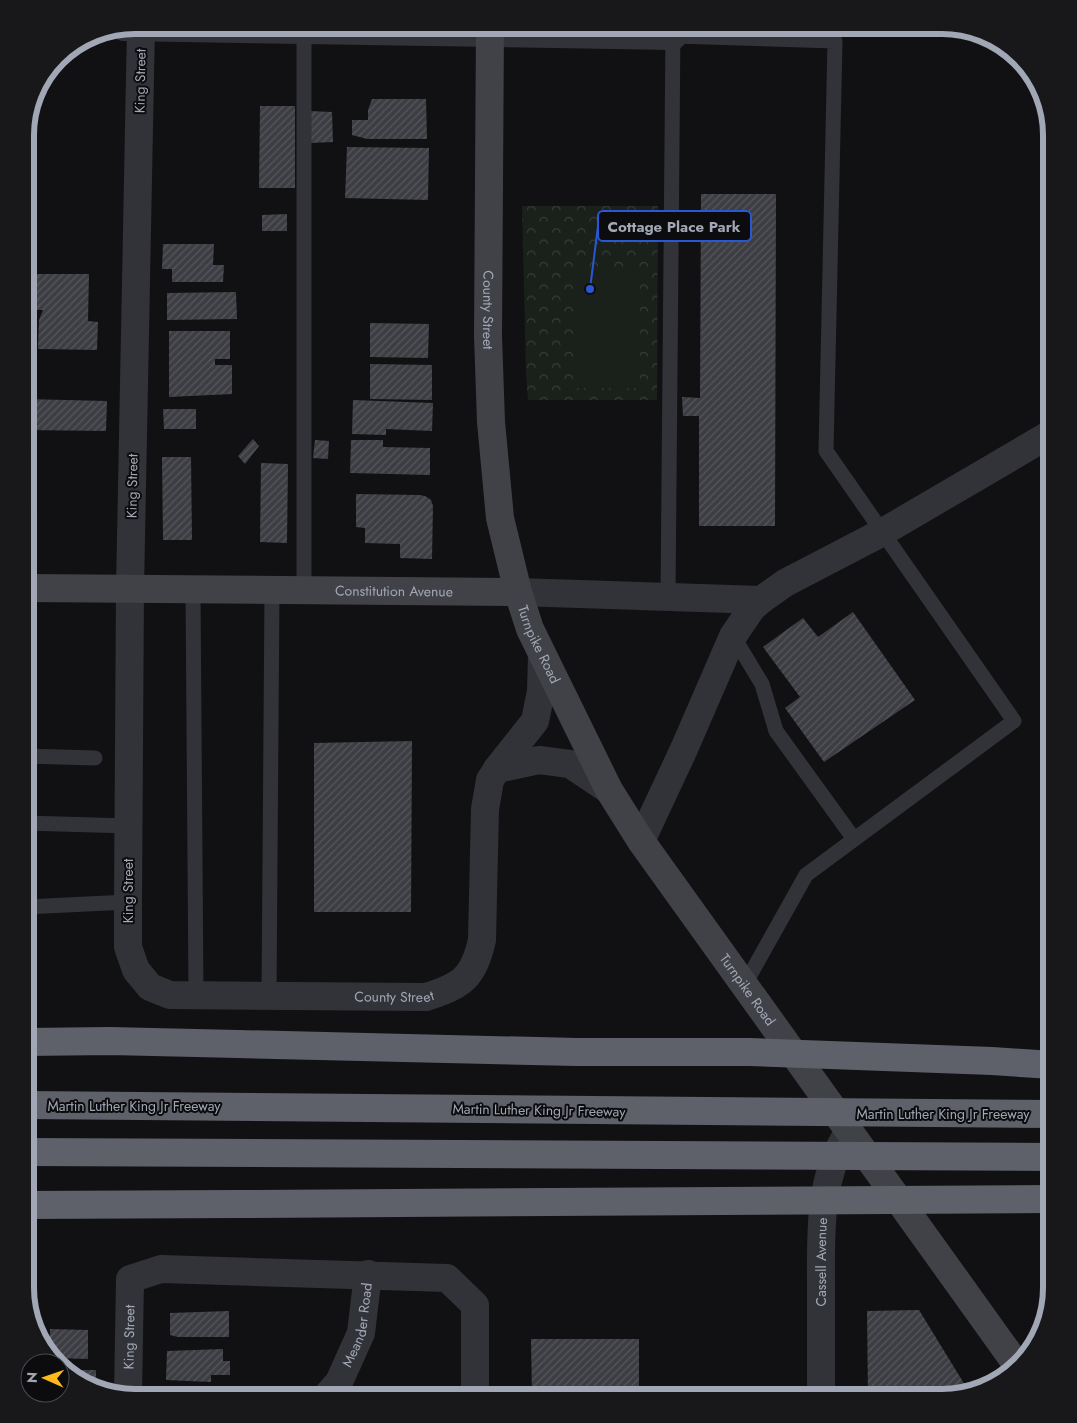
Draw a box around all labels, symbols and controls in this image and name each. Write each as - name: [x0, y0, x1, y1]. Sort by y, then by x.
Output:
- street label: King Street: [129, 48, 151, 113]
- callout: Cottage Place Park: [598, 211, 751, 241]
- text: Cottage Place Park: [607, 216, 741, 238]
- street label: County Street: [478, 270, 498, 351]
- street label: King Street: [121, 453, 143, 518]
- street label: Constitution Avenue: [335, 581, 453, 601]
- street label: Turnpike Road: [513, 603, 565, 687]
- street label: King Street: [118, 858, 138, 923]
- street label: Turnpike Road: [715, 950, 780, 1030]
- street label: County Street: [354, 985, 437, 1007]
- street label: Martin Luther King Jr Freeway: [47, 1096, 221, 1116]
- street label: Martin Luther King Jr Freeway: [452, 1098, 627, 1122]
- street label: Martin Luther King Jr Freeway: [856, 1104, 1030, 1124]
- street label: Cassell Avenue: [811, 1217, 832, 1306]
- street label: Meander Road: [337, 1282, 377, 1370]
- street label: King Street: [118, 1304, 140, 1369]
- north arrow: [20, 1353, 70, 1403]
- text: N: [22, 1372, 42, 1383]

